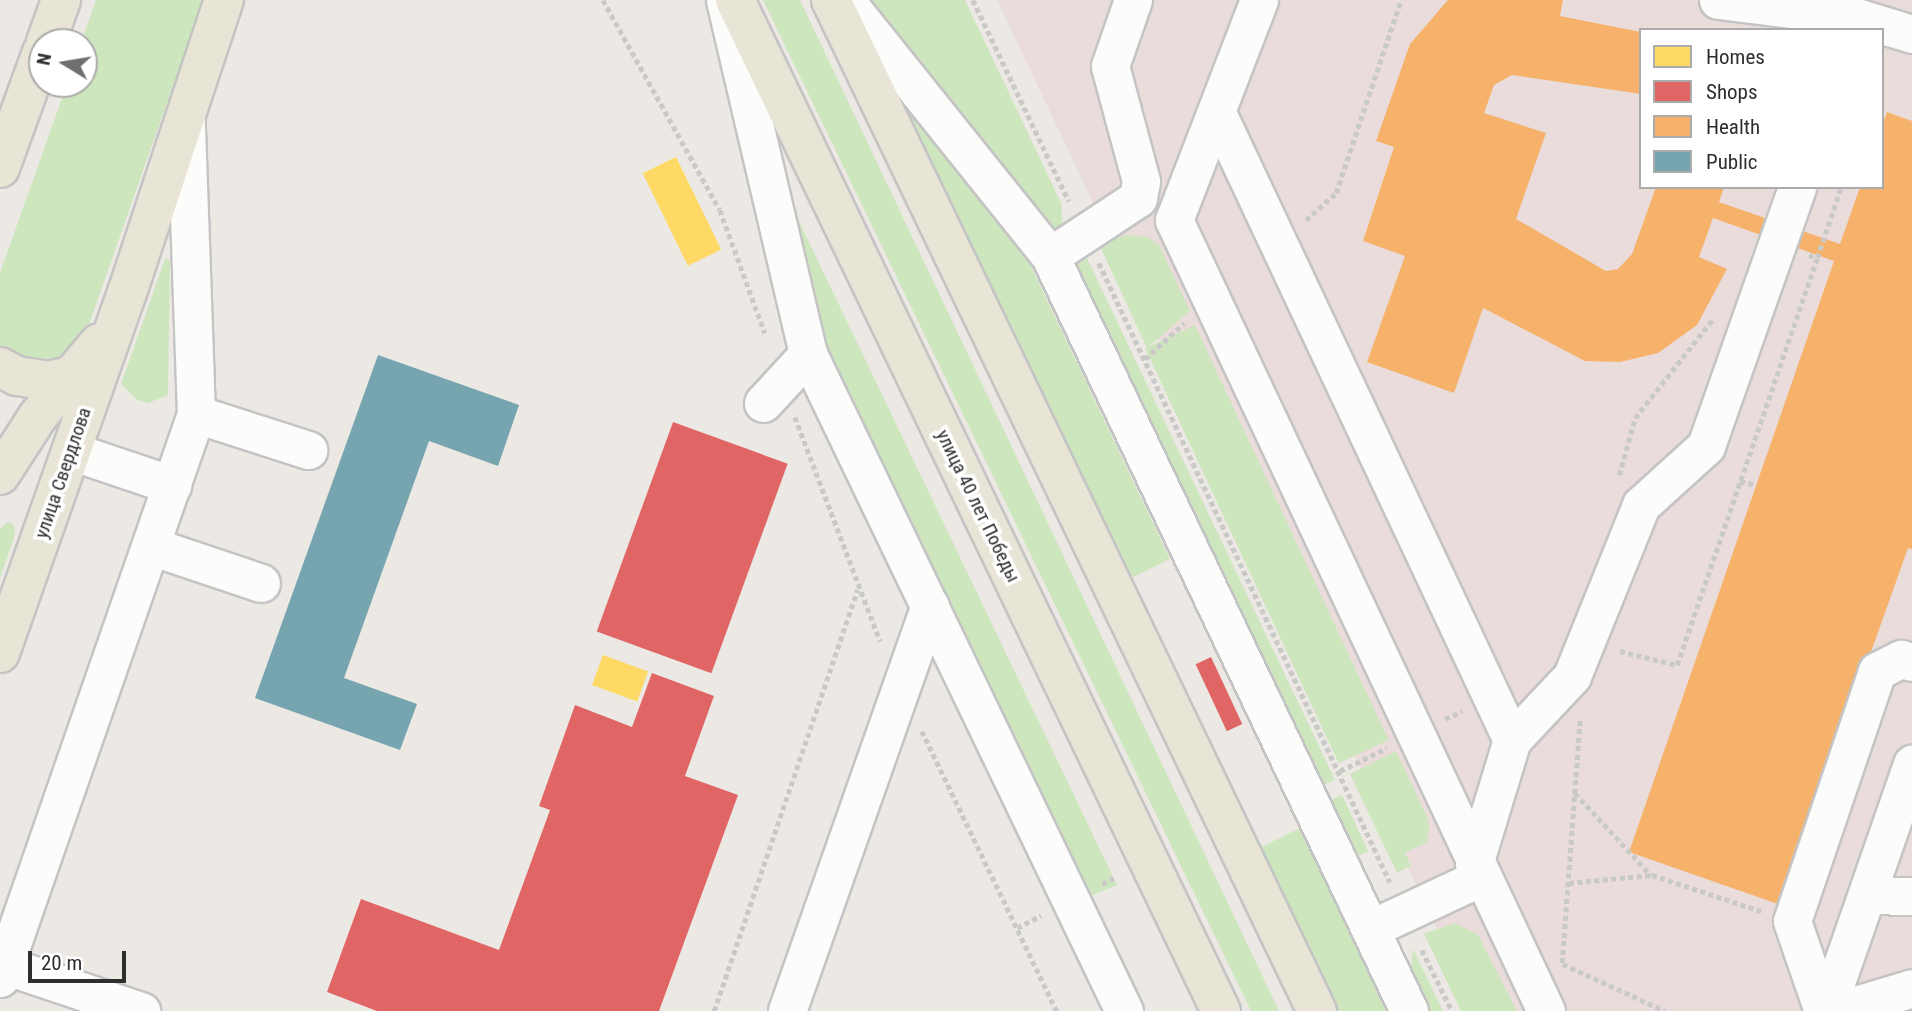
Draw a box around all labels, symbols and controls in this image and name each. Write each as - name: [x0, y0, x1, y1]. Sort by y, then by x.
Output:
- north arrow: [28, 28, 98, 98]
- legend: [1639, 28, 1884, 189]
- text: Homes: [1706, 45, 1765, 69]
- text: N: [31, 51, 56, 67]
- text: Shops: [1706, 80, 1758, 104]
- text: Health: [1706, 115, 1760, 139]
- text: Public: [1706, 150, 1758, 174]
- street label: улица Свердлова: [30, 405, 96, 541]
- street label: улица 40 лет Победы: [931, 426, 1025, 586]
- scale bar: [32, 937, 130, 981]
- text: 20 m: [41, 951, 82, 975]

